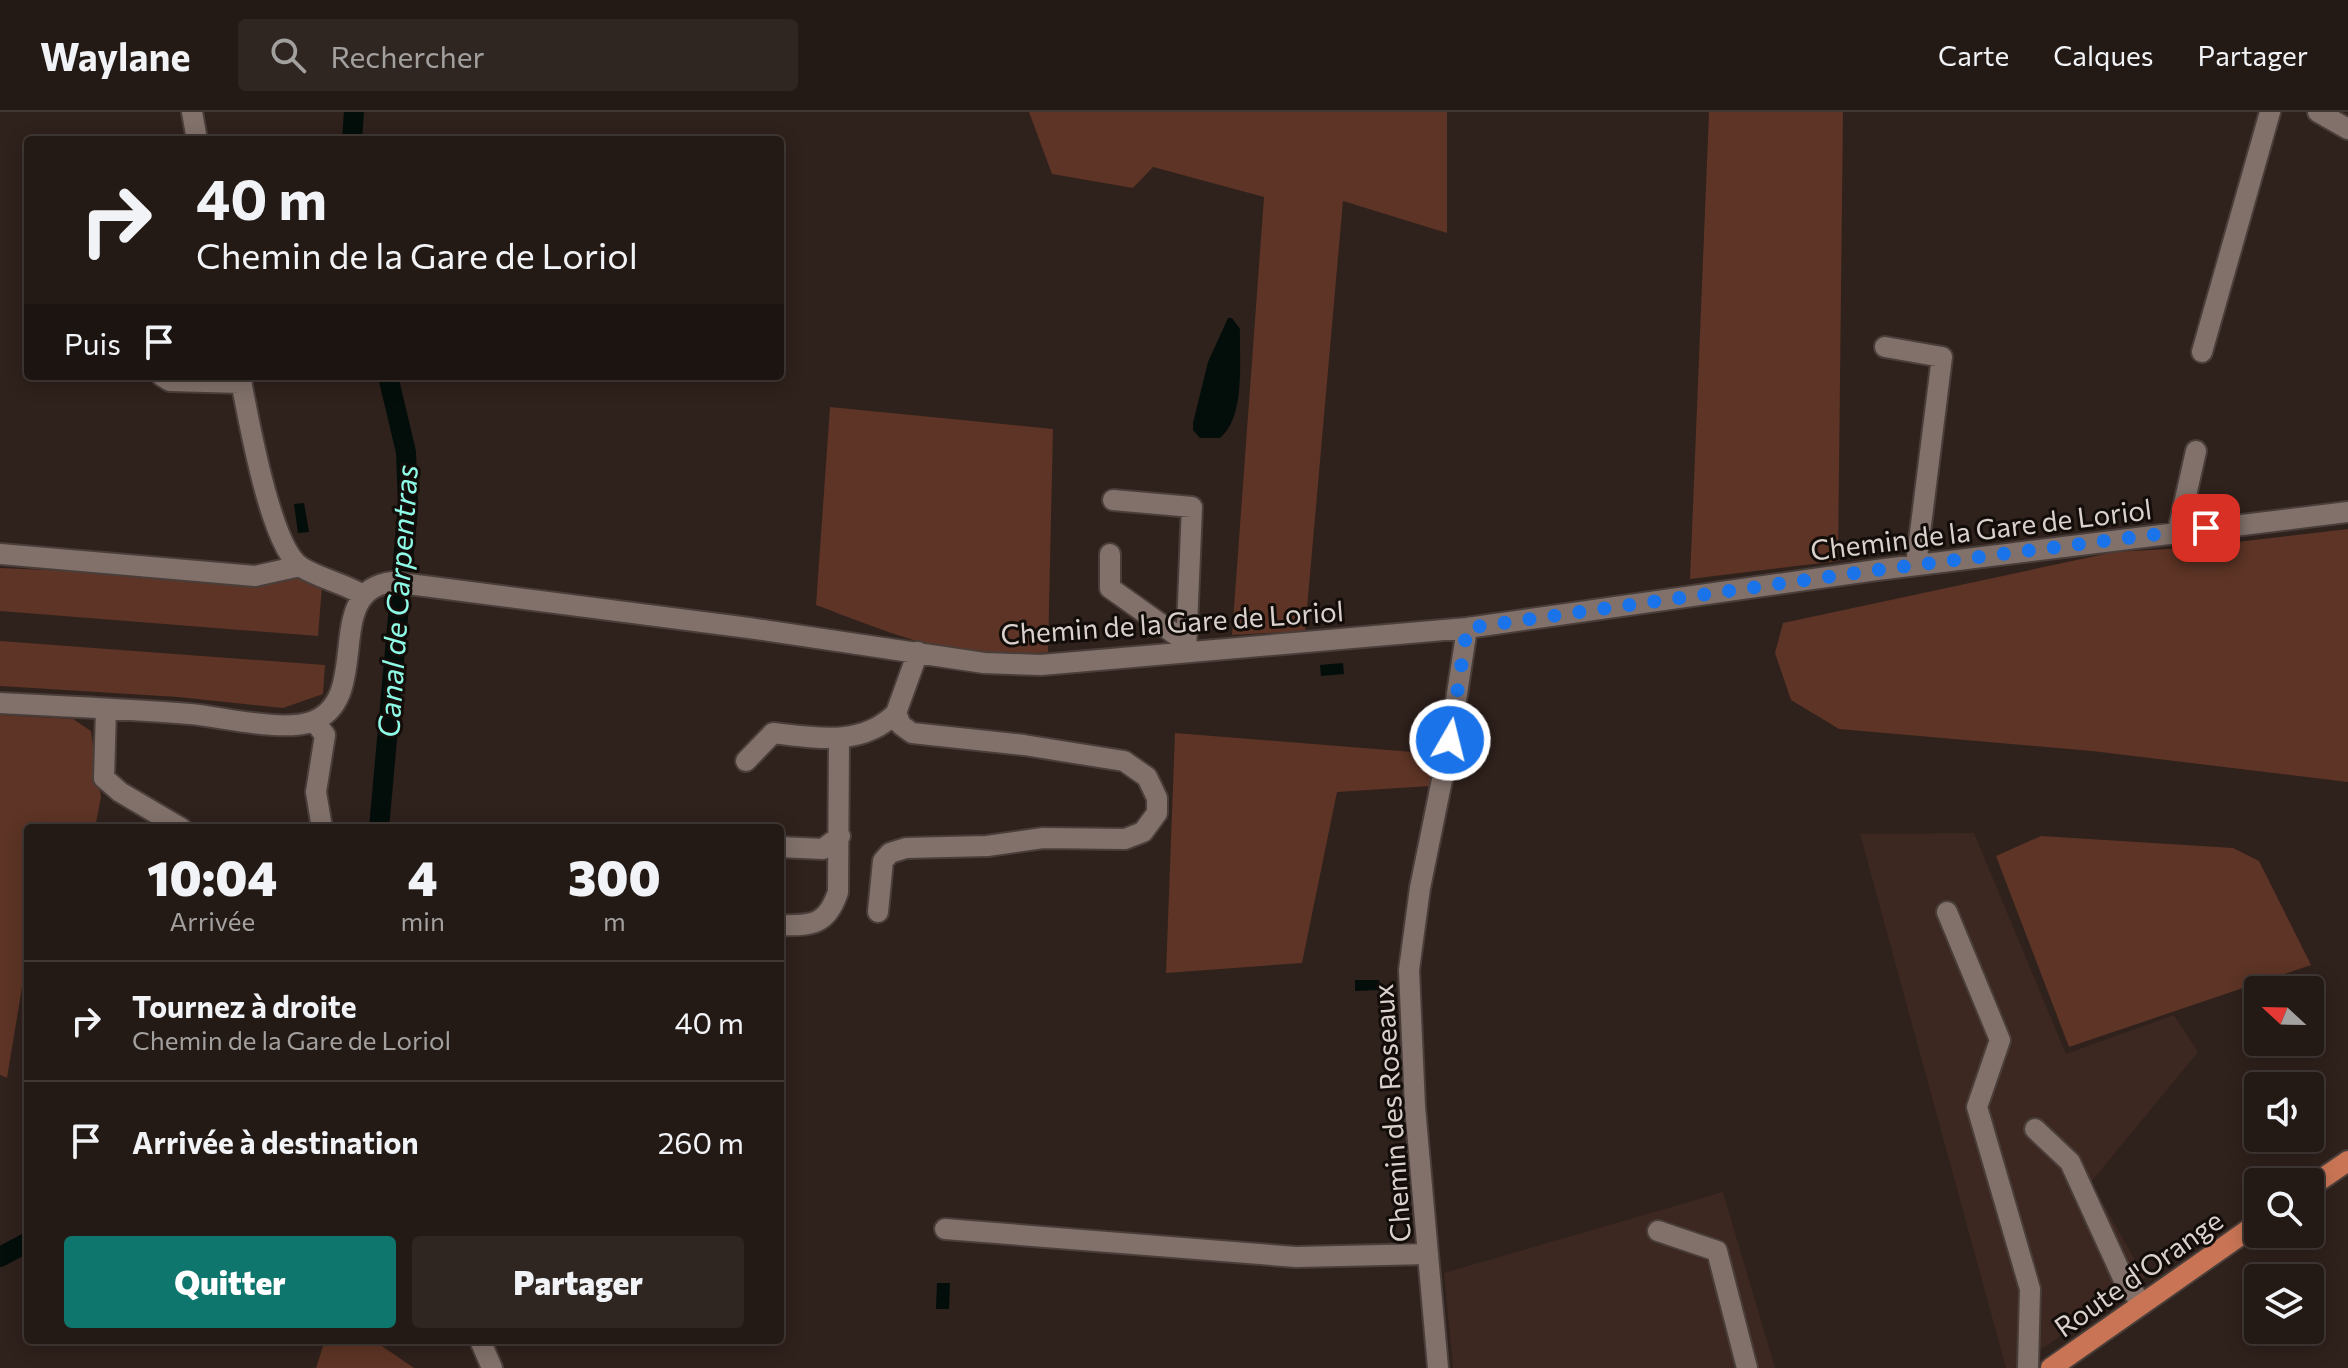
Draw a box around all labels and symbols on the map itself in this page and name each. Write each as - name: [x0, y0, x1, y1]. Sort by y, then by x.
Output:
- water label: Canal de Carpentras: [368, 463, 424, 739]
- street label: Chemin de la Gare de Loriol: [1808, 491, 2154, 567]
- pin: [2172, 494, 2240, 562]
- street label: Chemin de la Gare de Loriol: [999, 593, 1345, 651]
- position arrow: [1408, 698, 1492, 782]
- north arrow: [2244, 976, 2324, 1056]
- street label: Chemin des Roseaux: [1365, 983, 1417, 1243]
- street label: Route d'Orange: [2047, 1202, 2229, 1344]

